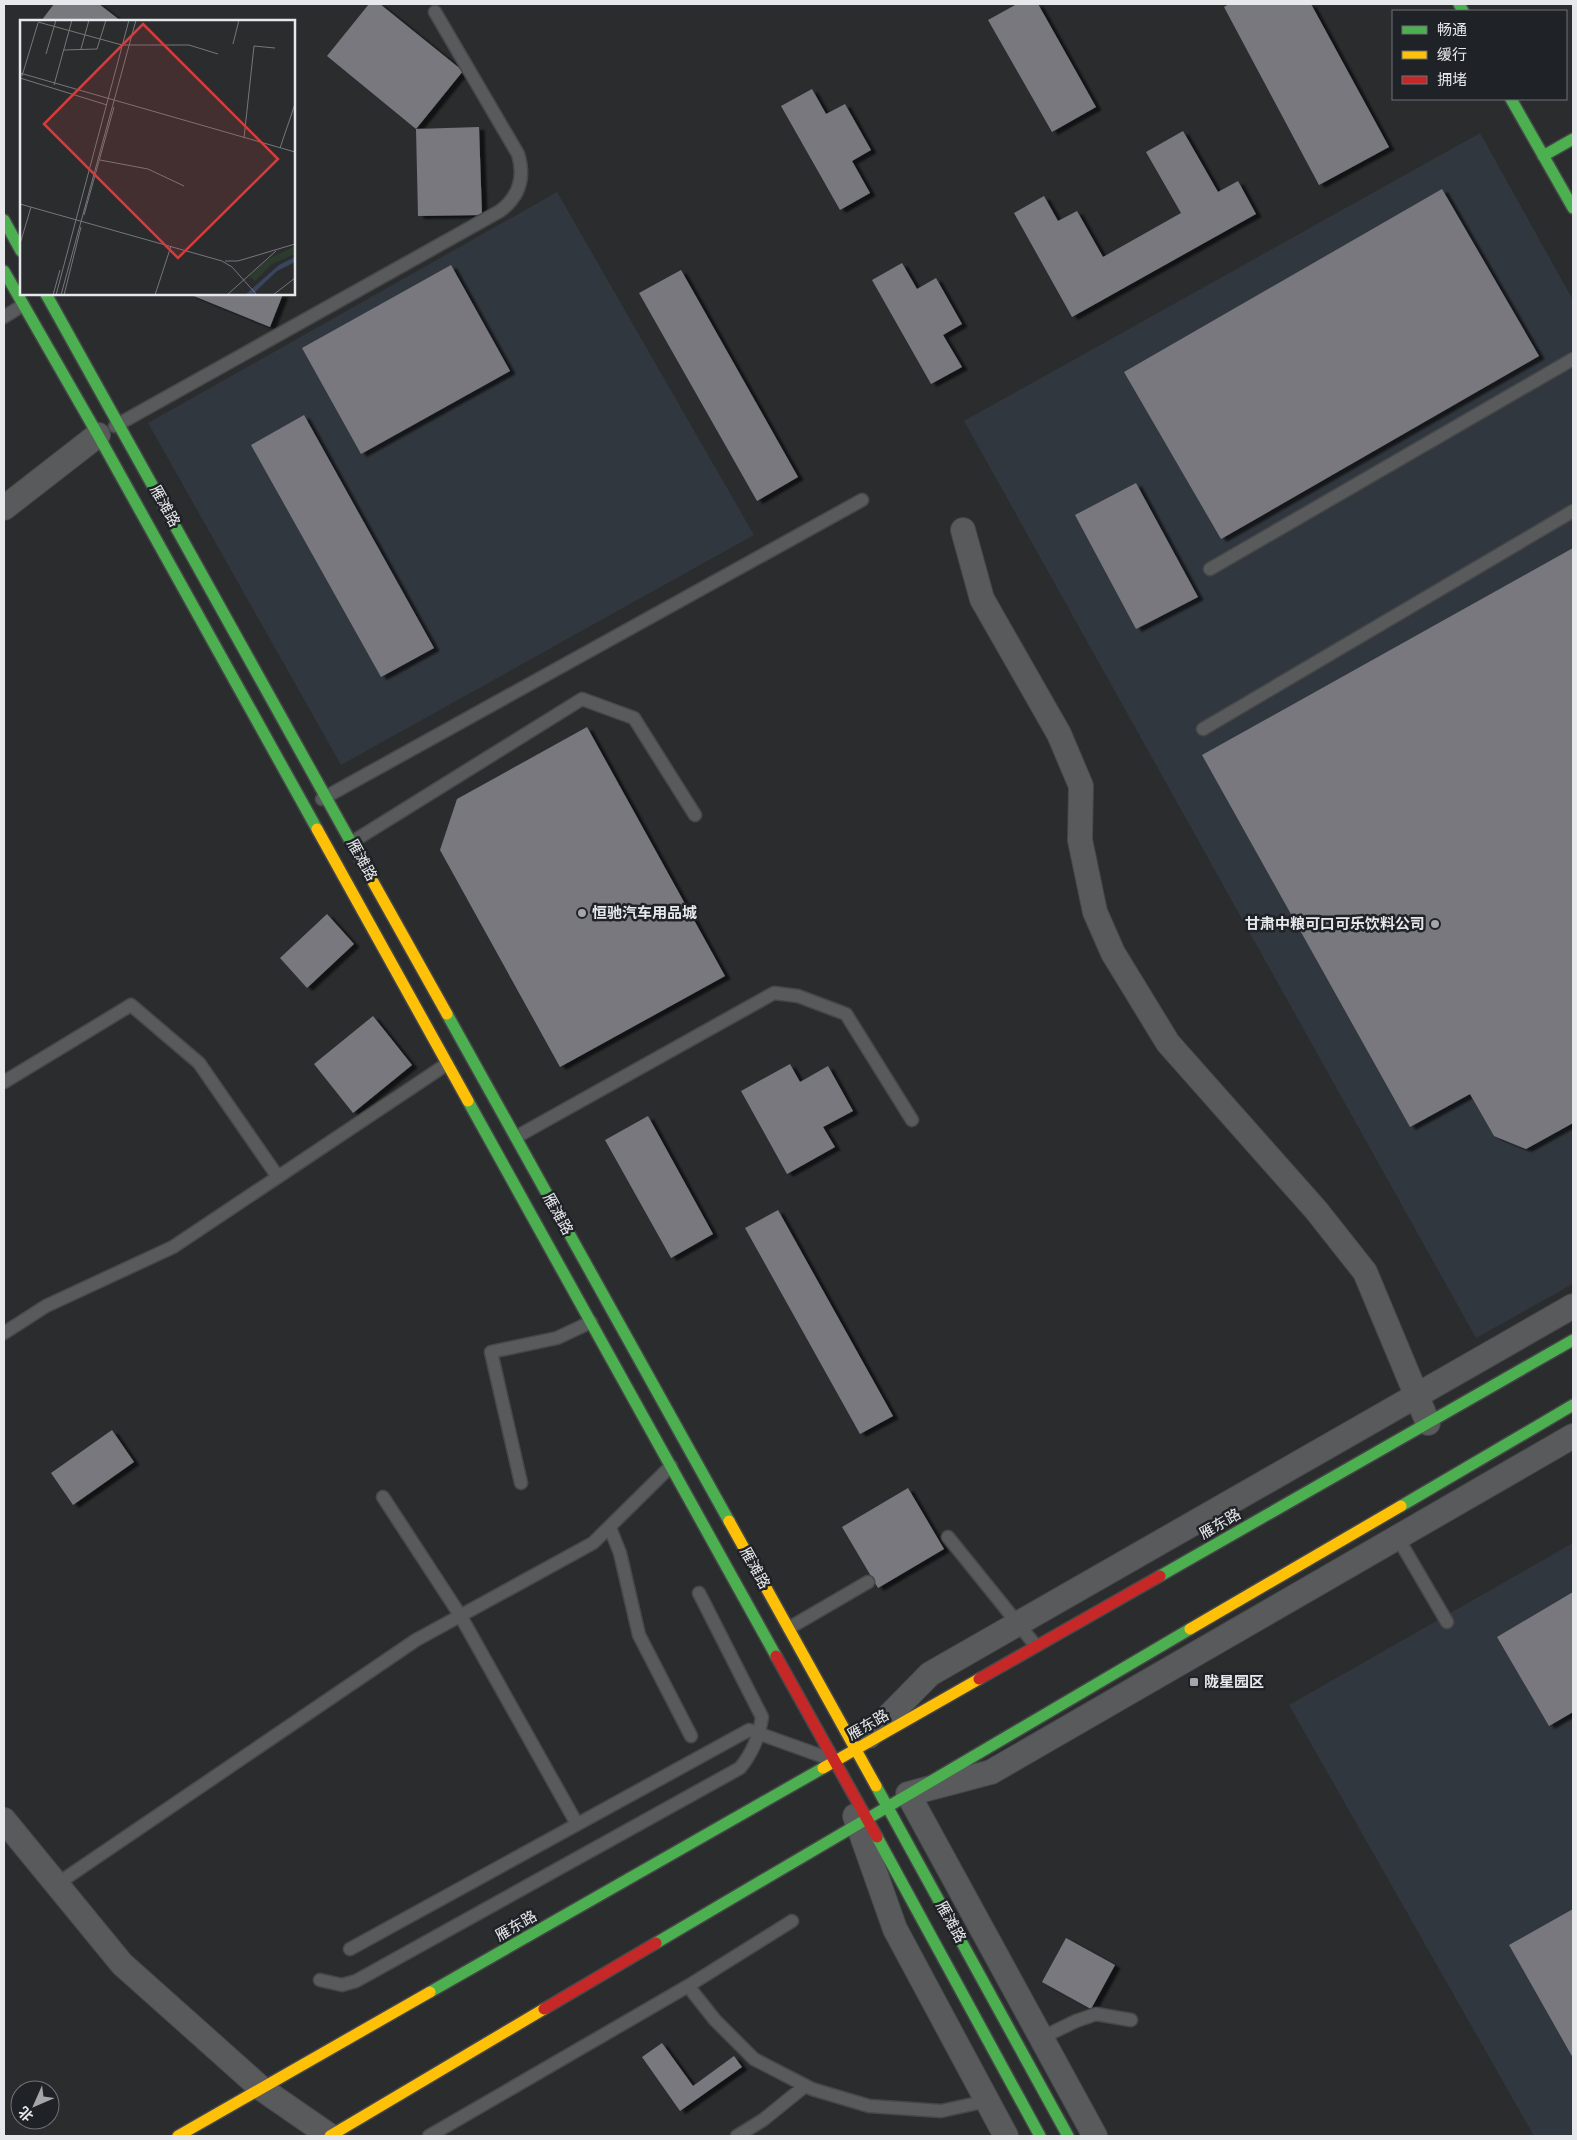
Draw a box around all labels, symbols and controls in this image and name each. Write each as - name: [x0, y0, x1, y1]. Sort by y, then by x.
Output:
- legend: [1392, 10, 1567, 100]
- inset map: [20, 20, 295, 295]
- text: 畅通: [1437, 20, 1467, 41]
- text: 缓行: [1437, 45, 1467, 66]
- text: 拥堵: [1437, 70, 1467, 91]
- street label: 雁滩路: [144, 481, 185, 531]
- street label: 雁滩路: [341, 835, 382, 885]
- place label: 恒驰汽车用品城: [592, 903, 697, 924]
- marker: 恒驰汽车用品城: [576, 907, 588, 919]
- place label: 甘肃中粮可口可乐饮料公司: [1245, 914, 1425, 935]
- marker: 甘肃中粮可口可乐饮料公司: [1429, 918, 1441, 930]
- street label: 雁滩路: [537, 1189, 578, 1239]
- street label: 雁东路: [1196, 1504, 1245, 1545]
- street label: 雁滩路: [734, 1543, 775, 1593]
- place label: 陇星园区: [1204, 1672, 1264, 1693]
- marker: 陇星园区: [1188, 1676, 1200, 1688]
- street label: 雁东路: [844, 1705, 893, 1746]
- street label: 雁滩路: [930, 1897, 971, 1947]
- street label: 雁东路: [492, 1906, 541, 1947]
- north arrow: [10, 2080, 60, 2130]
- text: 北: [14, 2101, 39, 2126]

